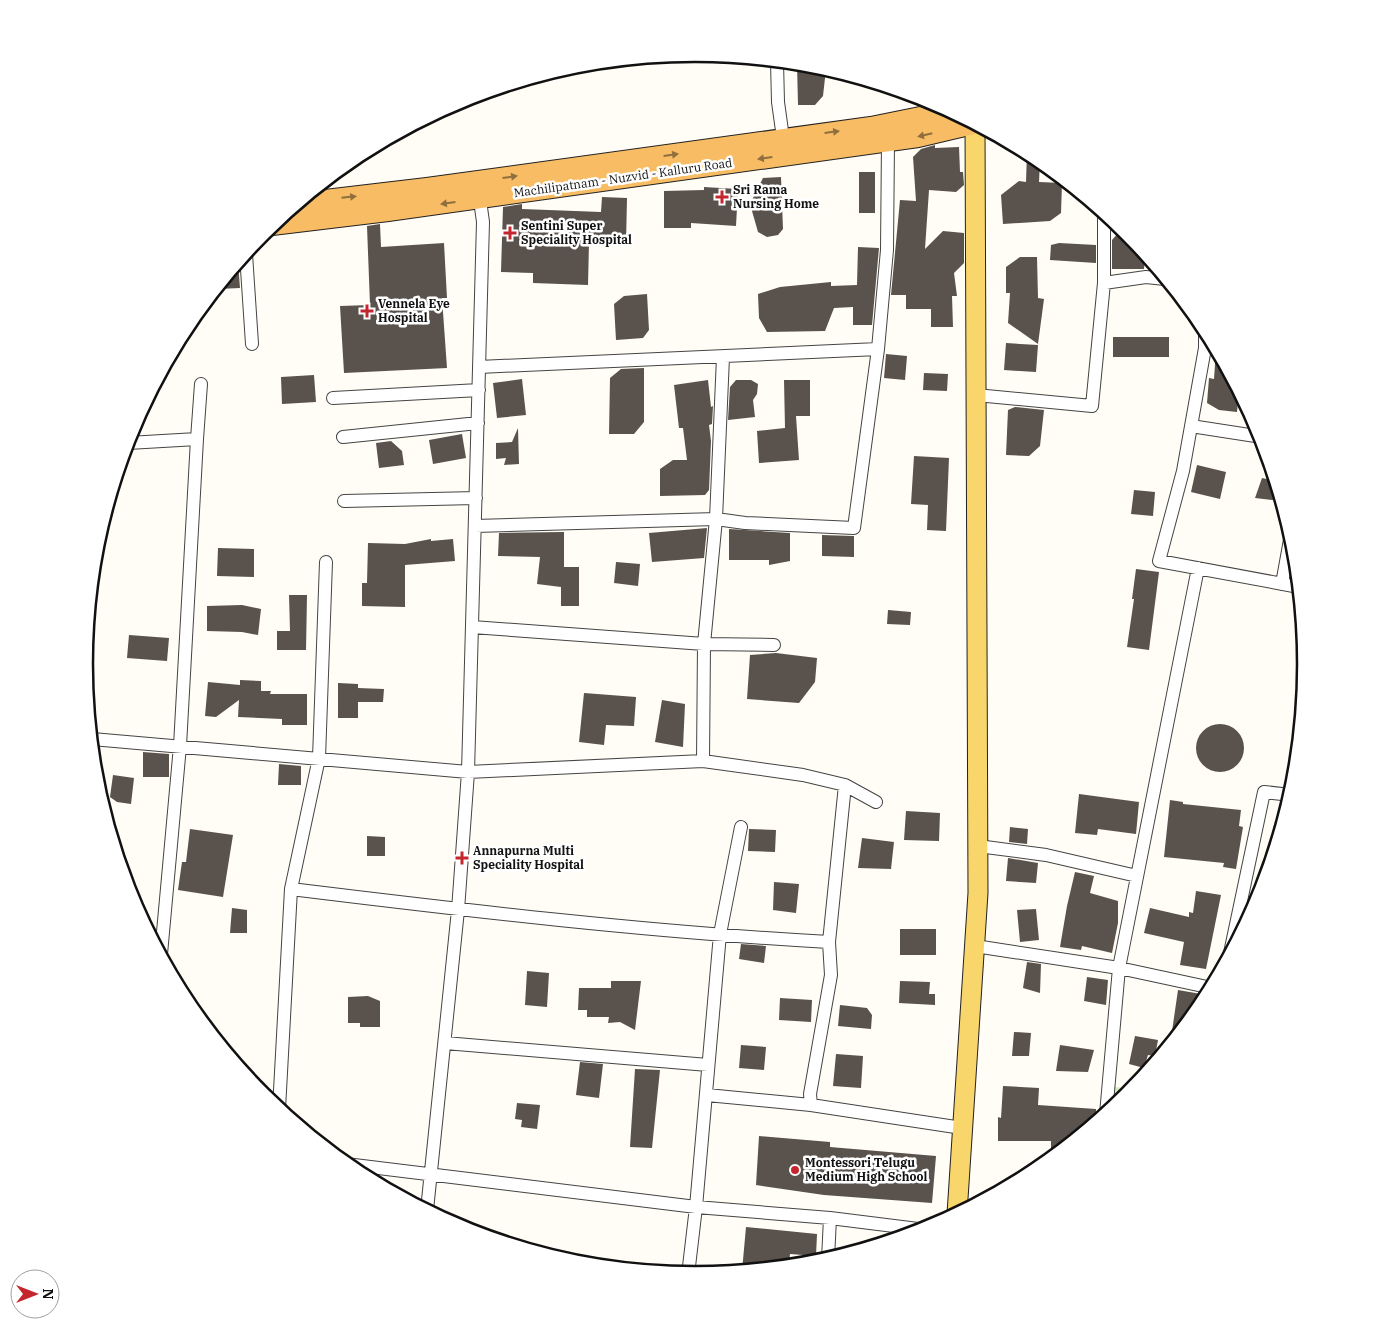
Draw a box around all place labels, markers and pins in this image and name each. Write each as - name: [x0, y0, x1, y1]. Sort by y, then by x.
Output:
- place label: Sri Rama Nursing Home: [733, 182, 819, 211]
- marker: Sri Rama Nursing Home: [715, 190, 729, 204]
- place label: Sentini Super Speciality Hospital: [521, 218, 632, 247]
- marker: Sentini Super Speciality Hospital: [503, 226, 517, 240]
- place label: Vennela Eye Hospital: [378, 296, 450, 325]
- marker: Vennela Eye Hospital: [360, 304, 374, 318]
- place label: Annapurna Multi Speciality Hospital: [473, 843, 584, 872]
- marker: Annapurna Multi Speciality Hospital: [455, 851, 469, 865]
- place label: Montessori Telugu Medium High School: [805, 1155, 928, 1184]
- marker: Montessori Telugu Medium High School: [789, 1164, 801, 1176]

